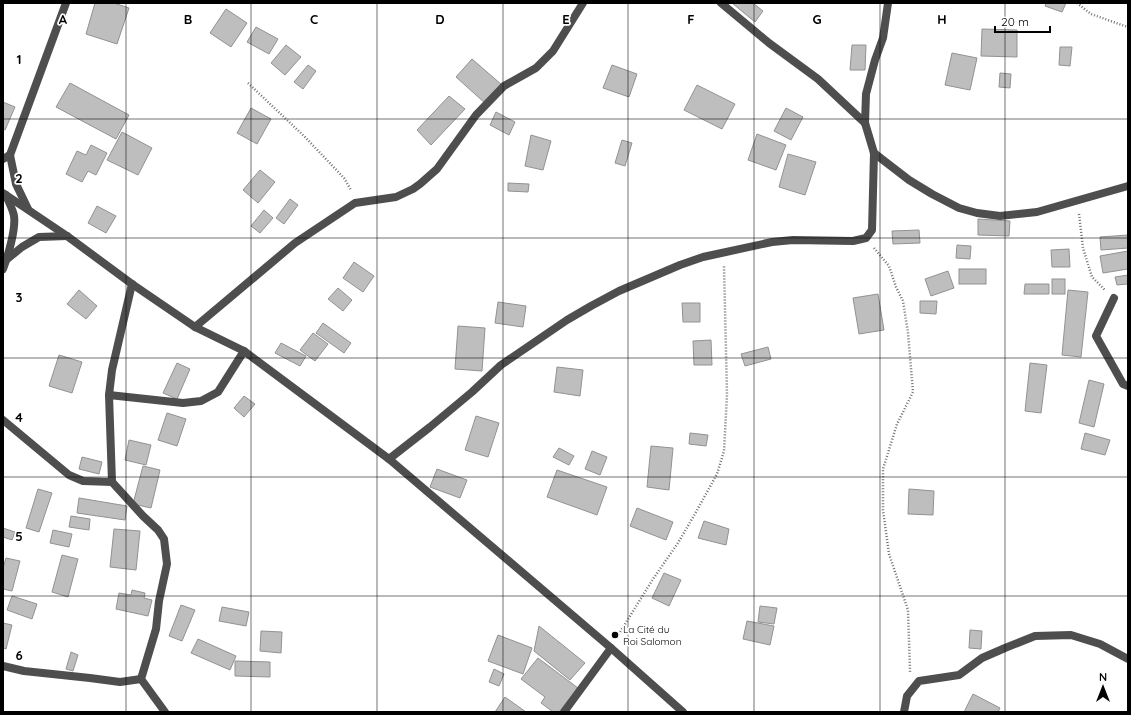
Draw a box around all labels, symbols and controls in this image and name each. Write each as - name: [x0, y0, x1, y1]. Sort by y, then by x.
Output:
- scale bar: [995, 8, 1050, 34]
- text: A: [59, 11, 68, 27]
- text: B: [184, 11, 192, 27]
- text: C: [310, 11, 318, 27]
- text: D: [435, 11, 445, 27]
- text: E: [562, 11, 570, 27]
- text: F: [687, 11, 695, 27]
- text: G: [812, 11, 822, 27]
- text: H: [937, 11, 947, 27]
- text: 20 m: [1001, 14, 1029, 29]
- text: 1: [16, 51, 22, 67]
- text: 2: [15, 170, 23, 186]
- text: 3: [16, 289, 23, 305]
- text: 4: [15, 409, 23, 425]
- text: 5: [15, 528, 23, 544]
- place label: La Cité du Roi Salomon: [623, 623, 681, 648]
- marker: La Cité du Roi Salomon: [610, 630, 620, 640]
- text: 6: [15, 647, 23, 663]
- north arrow: [1083, 667, 1123, 707]
- text: N: [1099, 670, 1107, 684]

